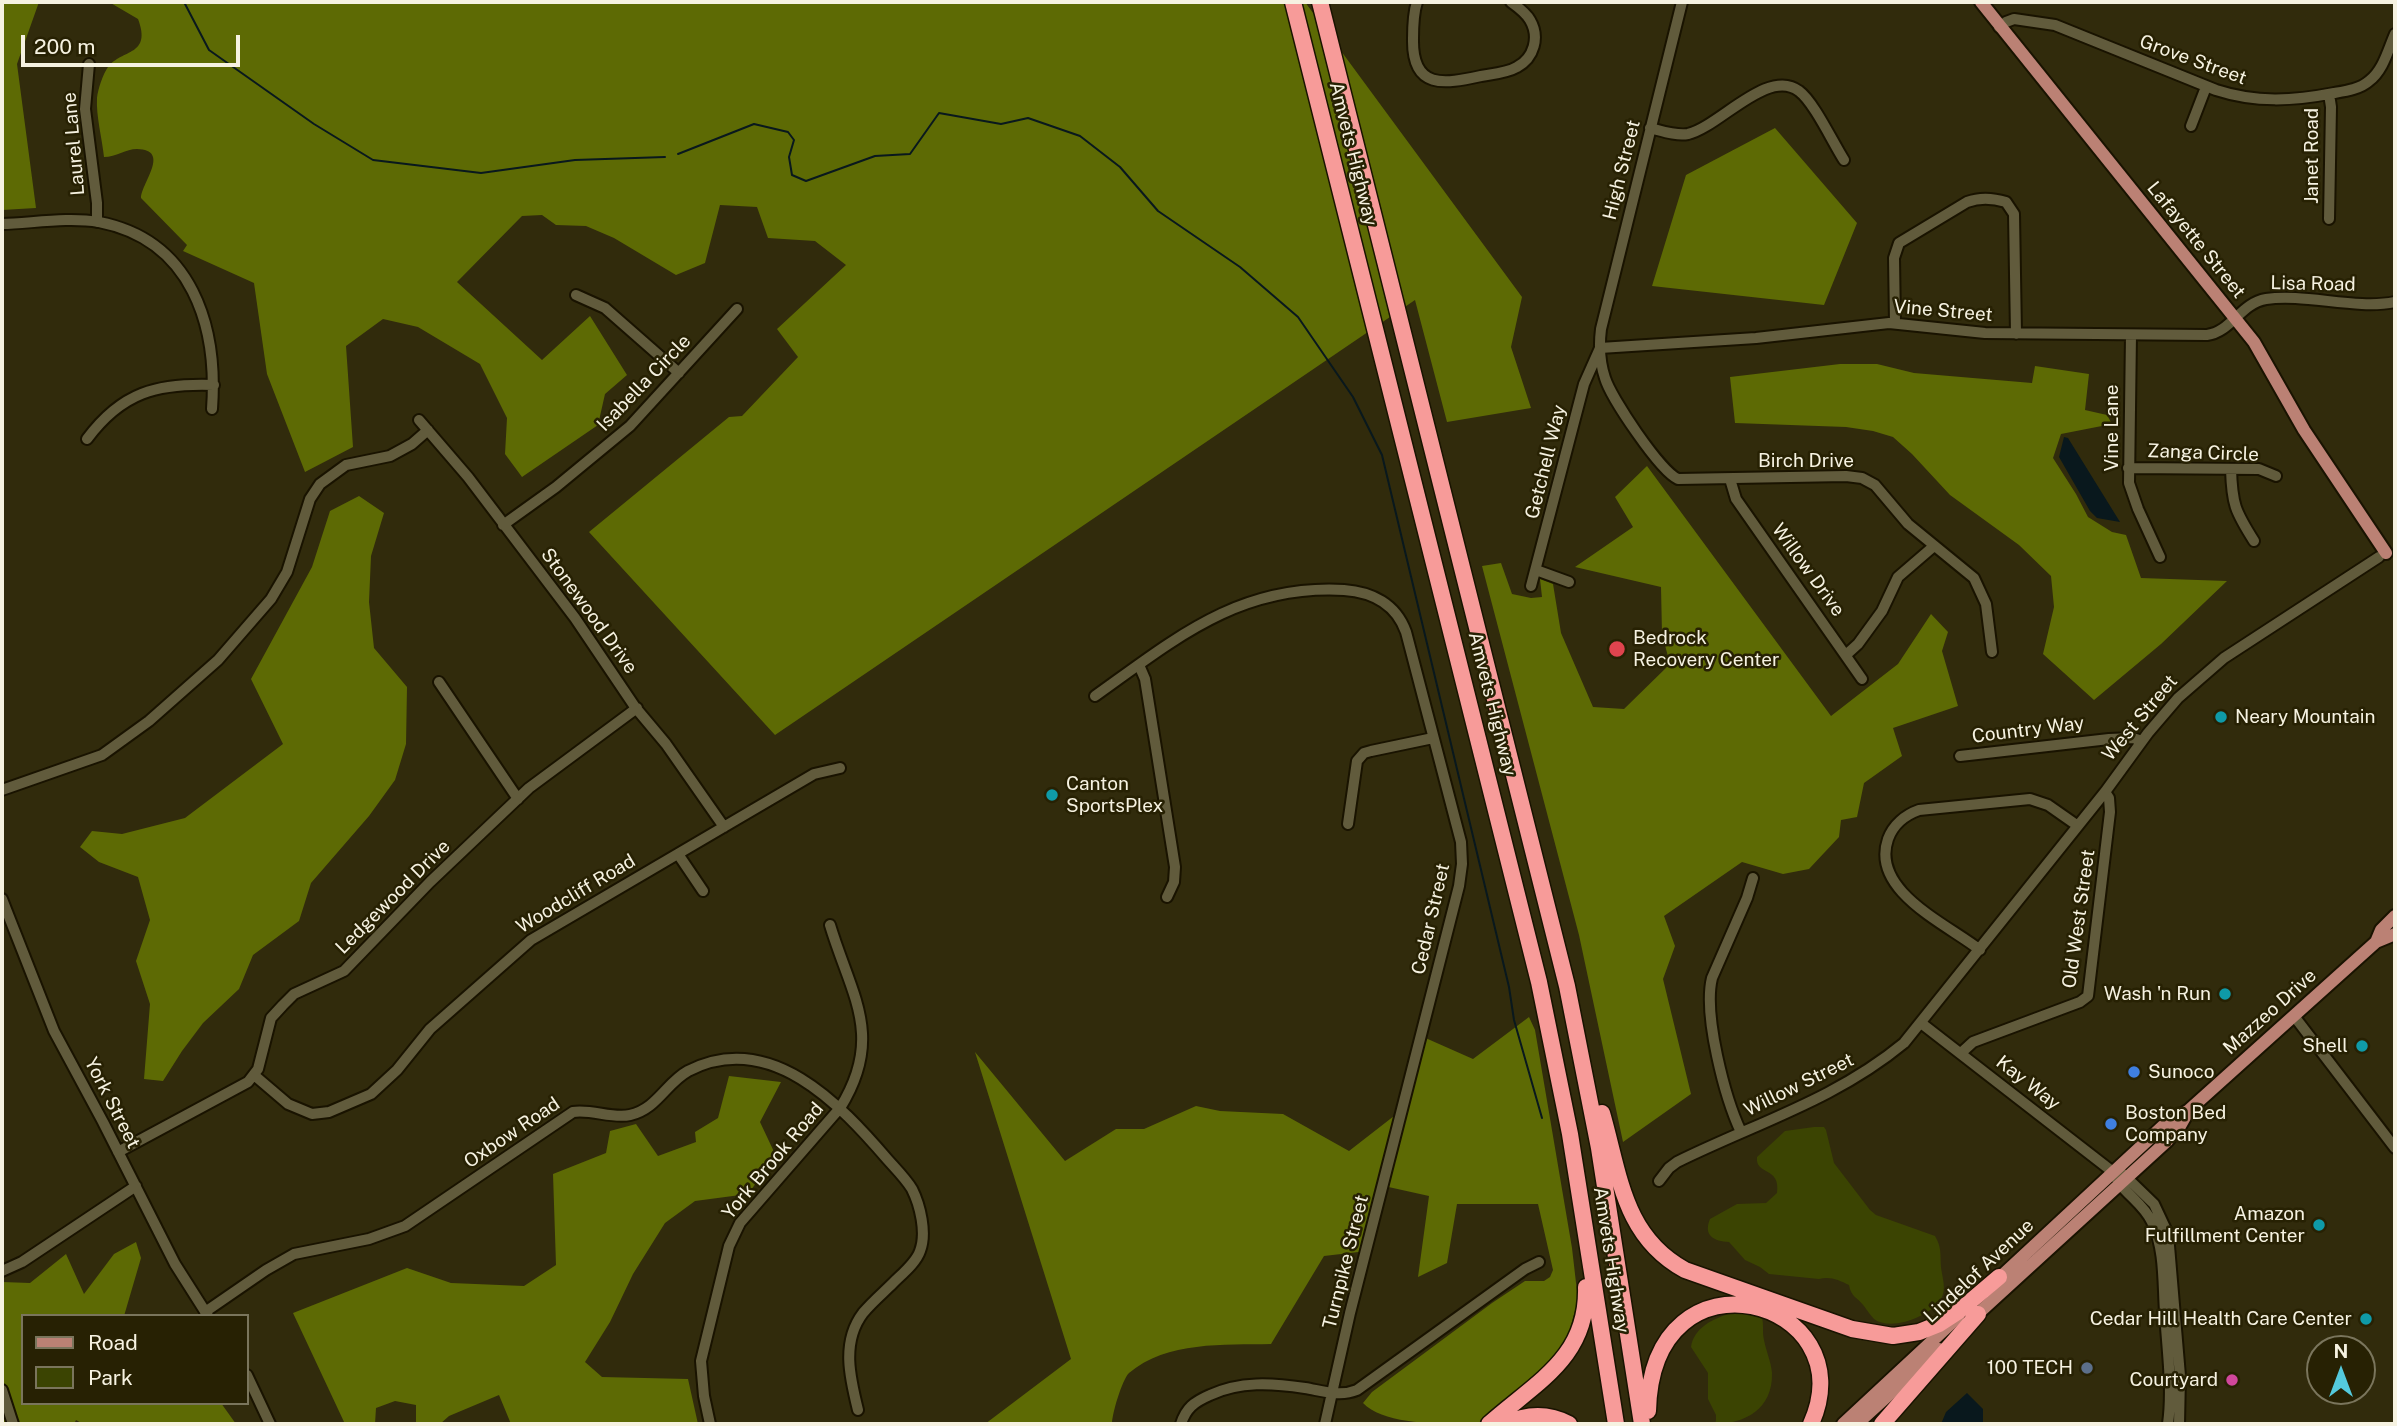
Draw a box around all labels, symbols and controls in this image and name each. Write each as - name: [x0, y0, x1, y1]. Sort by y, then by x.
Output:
- scale bar: [24, 21, 243, 65]
- street label: Grove Street: [2136, 30, 2250, 90]
- text: 200 m: [34, 34, 95, 59]
- street label: Amvets Highway: [1324, 80, 1382, 228]
- street label: Laurel Lane: [58, 91, 90, 197]
- street label: Janet Road: [2301, 108, 2323, 204]
- street label: High Street: [1599, 118, 1645, 222]
- street label: Lafayette Street: [2142, 177, 2250, 303]
- street label: Lisa Road: [2270, 272, 2356, 296]
- street label: Vine Street: [1892, 295, 1994, 327]
- street label: Isabella Circle: [592, 330, 696, 436]
- street label: Vine Lane: [2101, 385, 2123, 471]
- street label: Getchell Way: [1521, 403, 1571, 521]
- street label: Zanga Circle: [2147, 440, 2259, 466]
- street label: Birch Drive: [1758, 450, 1854, 472]
- street label: Willow Drive: [1767, 519, 1849, 621]
- street label: Stonewood Drive: [536, 544, 642, 678]
- place label: Bedrock Recovery Center: [1633, 627, 1779, 671]
- street label: Amvets Highway: [1463, 630, 1521, 778]
- marker: Bedrock Recovery Center: [1607, 639, 1627, 659]
- street label: West Street: [2098, 671, 2182, 765]
- place label: Neary Mountain: [2235, 706, 2376, 728]
- marker: Neary Mountain: [2213, 709, 2229, 725]
- street label: Country Way: [1971, 712, 2085, 748]
- place label: Canton SportsPlex: [1066, 773, 1163, 817]
- marker: Canton SportsPlex: [1044, 787, 1060, 803]
- street label: Ledgewood Drive: [331, 835, 455, 959]
- street label: Old West Street: [2058, 848, 2100, 990]
- street label: Woodcliff Road: [512, 850, 640, 938]
- street label: Cedar Street: [1407, 861, 1455, 977]
- street label: Mazzeo Drive: [2219, 964, 2321, 1060]
- place label: Wash 'n Run: [2104, 983, 2211, 1005]
- marker: Wash 'n Run: [2217, 986, 2233, 1002]
- place label: Shell: [2302, 1035, 2348, 1057]
- marker: Shell: [2354, 1038, 2370, 1054]
- street label: Willow Street: [1740, 1049, 1858, 1121]
- street label: Kay Way: [1991, 1051, 2065, 1115]
- street label: York Street: [79, 1054, 145, 1152]
- place label: Sunoco: [2148, 1061, 2215, 1083]
- marker: Sunoco: [2126, 1064, 2142, 1080]
- street label: Oxbow Road: [460, 1093, 564, 1173]
- street label: York Brook Road: [717, 1098, 829, 1224]
- place label: Boston Bed Company: [2125, 1102, 2226, 1146]
- marker: Boston Bed Company: [2103, 1116, 2119, 1132]
- street label: Amvets Highway: [1588, 1185, 1634, 1335]
- street label: Turnpike Street: [1318, 1193, 1374, 1331]
- place label: Amazon Fulfillment Center: [2145, 1203, 2305, 1247]
- street label: Lindelof Avenue: [1919, 1214, 2039, 1328]
- marker: Amazon Fulfillment Center: [2311, 1217, 2327, 1233]
- place label: Cedar Hill Health Care Center: [2090, 1308, 2352, 1330]
- marker: Cedar Hill Health Care Center: [2358, 1311, 2374, 1327]
- legend: [21, 1314, 248, 1405]
- text: Road: [88, 1330, 138, 1355]
- north arrow: [2306, 1335, 2376, 1405]
- text: N: [2334, 1340, 2348, 1362]
- place label: 100 TECH: [1987, 1357, 2073, 1379]
- marker: 100 TECH: [2079, 1360, 2095, 1376]
- text: Park: [88, 1365, 133, 1390]
- place label: Courtyard: [2129, 1369, 2218, 1391]
- marker: Courtyard: [2224, 1372, 2240, 1388]

